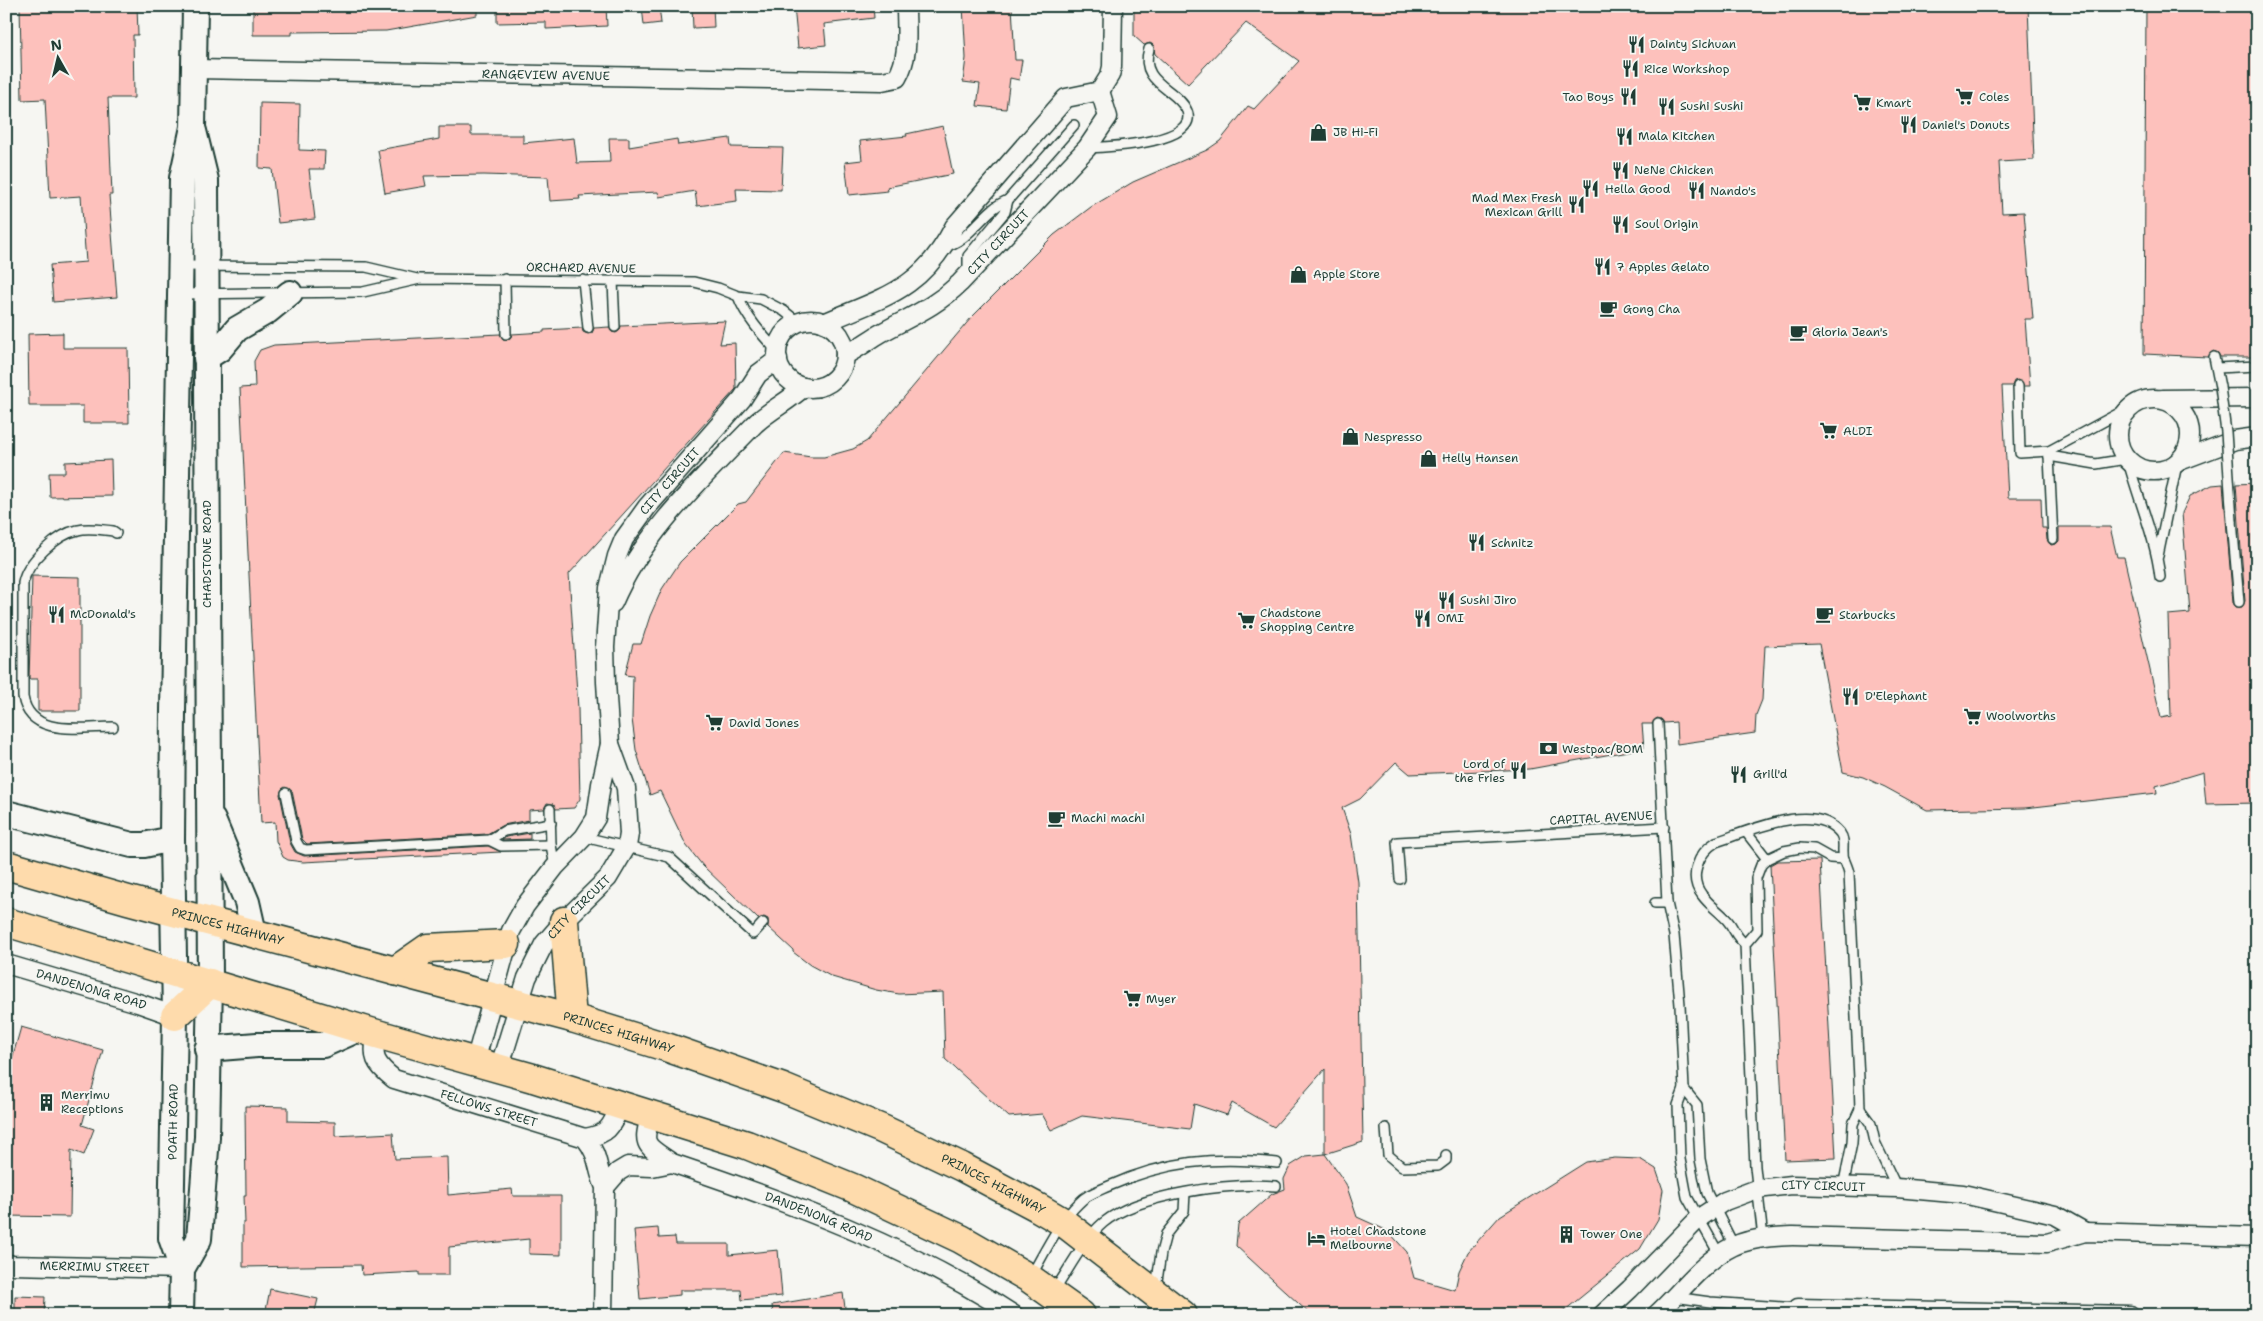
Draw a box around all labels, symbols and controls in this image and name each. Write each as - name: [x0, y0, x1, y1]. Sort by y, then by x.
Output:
- north arrow: [32, 32, 82, 82]
- restaurant icon: Dainty Sichuan: [1626, 34, 1646, 54]
- text: N: [49, 35, 63, 55]
- place label: Dainty Sichuan: [1650, 36, 1736, 52]
- restaurant icon: Rice Workshop: [1620, 59, 1640, 79]
- place label: Rice Workshop: [1644, 61, 1730, 77]
- street label: RANGEVIEW AVENUE: [482, 66, 610, 84]
- restaurant icon: Tao Boys: [1618, 87, 1638, 107]
- supermarket icon: Coles: [1955, 87, 1975, 107]
- place label: Tao Boys: [1562, 89, 1614, 105]
- place label: Coles: [1979, 89, 2009, 105]
- supermarket icon: Kmart: [1852, 93, 1872, 113]
- place label: Kmart: [1876, 95, 1912, 111]
- restaurant icon: Sushi Sushi: [1656, 96, 1676, 116]
- place label: Sushi Sushi: [1680, 98, 1743, 114]
- restaurant icon: Daniel's Donuts: [1898, 115, 1918, 135]
- place label: Daniel's Donuts: [1922, 117, 2010, 133]
- shop icon: JB Hi-Fi: [1309, 122, 1329, 142]
- place label: JB Hi-Fi: [1333, 124, 1378, 140]
- restaurant icon: Mala Kitchen: [1614, 126, 1634, 146]
- place label: Mala Kitchen: [1638, 128, 1715, 144]
- restaurant icon: NeNe Chicken: [1610, 160, 1630, 180]
- place label: NeNe Chicken: [1634, 162, 1714, 178]
- restaurant icon: Hella Good: [1581, 179, 1601, 199]
- place label: Hella Good: [1605, 181, 1671, 197]
- restaurant icon: Nando's: [1686, 181, 1706, 201]
- place label: Nando's: [1710, 183, 1756, 199]
- place label: Mad Mex Fresh Mexican Grill: [1472, 190, 1562, 220]
- restaurant icon: Mad Mex Fresh Mexican Grill: [1566, 195, 1586, 215]
- street label: CITY CIRCUIT: [964, 206, 1033, 278]
- restaurant icon: Soul Origin: [1611, 214, 1631, 234]
- place label: Soul Origin: [1635, 216, 1698, 232]
- restaurant icon: 7 Apples Gelato: [1592, 257, 1612, 277]
- street label: ORCHARD AVENUE: [526, 259, 636, 277]
- place label: 7 Apples Gelato: [1616, 259, 1710, 275]
- shop icon: Apple Store: [1289, 264, 1309, 284]
- place label: Apple Store: [1313, 266, 1380, 282]
- cafe icon: Gong Cha: [1599, 299, 1619, 319]
- place label: Gong Cha: [1623, 301, 1681, 317]
- cafe icon: Gloria Jean's: [1788, 322, 1808, 342]
- place label: Gloria Jean's: [1812, 324, 1888, 340]
- supermarket icon: ALDI: [1819, 421, 1839, 441]
- place label: ALDI: [1843, 423, 1873, 439]
- shop icon: Nespresso: [1340, 427, 1360, 447]
- place label: Nespresso: [1364, 429, 1422, 445]
- street label: CITY CIRCUIT: [636, 444, 704, 518]
- shop icon: Helly Hansen: [1418, 448, 1438, 468]
- place label: Helly Hansen: [1442, 450, 1518, 466]
- street label: CHADSTONE ROAD: [199, 500, 215, 608]
- restaurant icon: Schnitz: [1467, 533, 1487, 553]
- place label: Schnitz: [1491, 535, 1534, 551]
- restaurant icon: Sushi Jiro: [1436, 590, 1456, 610]
- place label: Sushi Jiro: [1460, 592, 1516, 608]
- restaurant icon: McDonald's: [46, 604, 66, 624]
- place label: Chadstone Shopping Centre: [1260, 605, 1355, 635]
- cafe icon: Starbucks: [1815, 605, 1835, 625]
- place label: McDonald's: [70, 606, 136, 622]
- place label: Starbucks: [1839, 607, 1896, 623]
- restaurant icon: OMI: [1413, 608, 1433, 628]
- supermarket icon: Chadstone Shopping Centre: [1236, 610, 1256, 630]
- place label: OMI: [1437, 610, 1464, 626]
- restaurant icon: D'Elephant: [1841, 686, 1861, 706]
- place label: D'Elephant: [1865, 688, 1927, 704]
- supermarket icon: Woolworths: [1962, 706, 1982, 726]
- place label: Woolworths: [1986, 708, 2056, 724]
- supermarket icon: David Jones: [705, 713, 725, 733]
- place label: David Jones: [729, 715, 799, 731]
- bank icon: Westpac/BOM: [1538, 739, 1558, 759]
- place label: Westpac/BOM: [1562, 741, 1643, 757]
- place label: Lord of the Fries: [1455, 756, 1506, 786]
- restaurant icon: Lord of the Fries: [1509, 761, 1529, 781]
- restaurant icon: Grill'd: [1729, 764, 1749, 784]
- place label: Grill'd: [1753, 766, 1788, 782]
- street label: CAPITAL AVENUE: [1549, 807, 1653, 829]
- cafe icon: Machi machi: [1047, 808, 1067, 828]
- place label: Machi machi: [1071, 810, 1145, 826]
- street label: CITY CIRCUIT: [544, 871, 615, 943]
- street label: PRINCES HIGHWAY: [170, 904, 286, 949]
- street label: DANDENONG ROAD: [34, 965, 149, 1013]
- supermarket icon: Myer: [1122, 989, 1142, 1009]
- place label: Myer: [1146, 991, 1177, 1007]
- street label: PRINCES HIGHWAY: [561, 1008, 677, 1057]
- street label: POATH ROAD: [164, 1083, 182, 1160]
- street label: FELLOWS STREET: [438, 1086, 540, 1131]
- place label: Merrimu Receptions: [61, 1087, 124, 1117]
- building icon: Merrimu Receptions: [37, 1092, 57, 1112]
- street label: PRINCES HIGHWAY: [939, 1150, 1049, 1218]
- street label: CITY CIRCUIT: [1780, 1177, 1866, 1195]
- street label: DANDENONG ROAD: [763, 1188, 875, 1246]
- place label: Hotel Chadstone Melbourne: [1330, 1223, 1427, 1253]
- building icon: Tower One: [1556, 1224, 1576, 1244]
- place label: Tower One: [1580, 1226, 1643, 1242]
- hotel icon: Hotel Chadstone Melbourne: [1306, 1228, 1326, 1248]
- street label: MERRIMU STREET: [40, 1258, 150, 1276]

